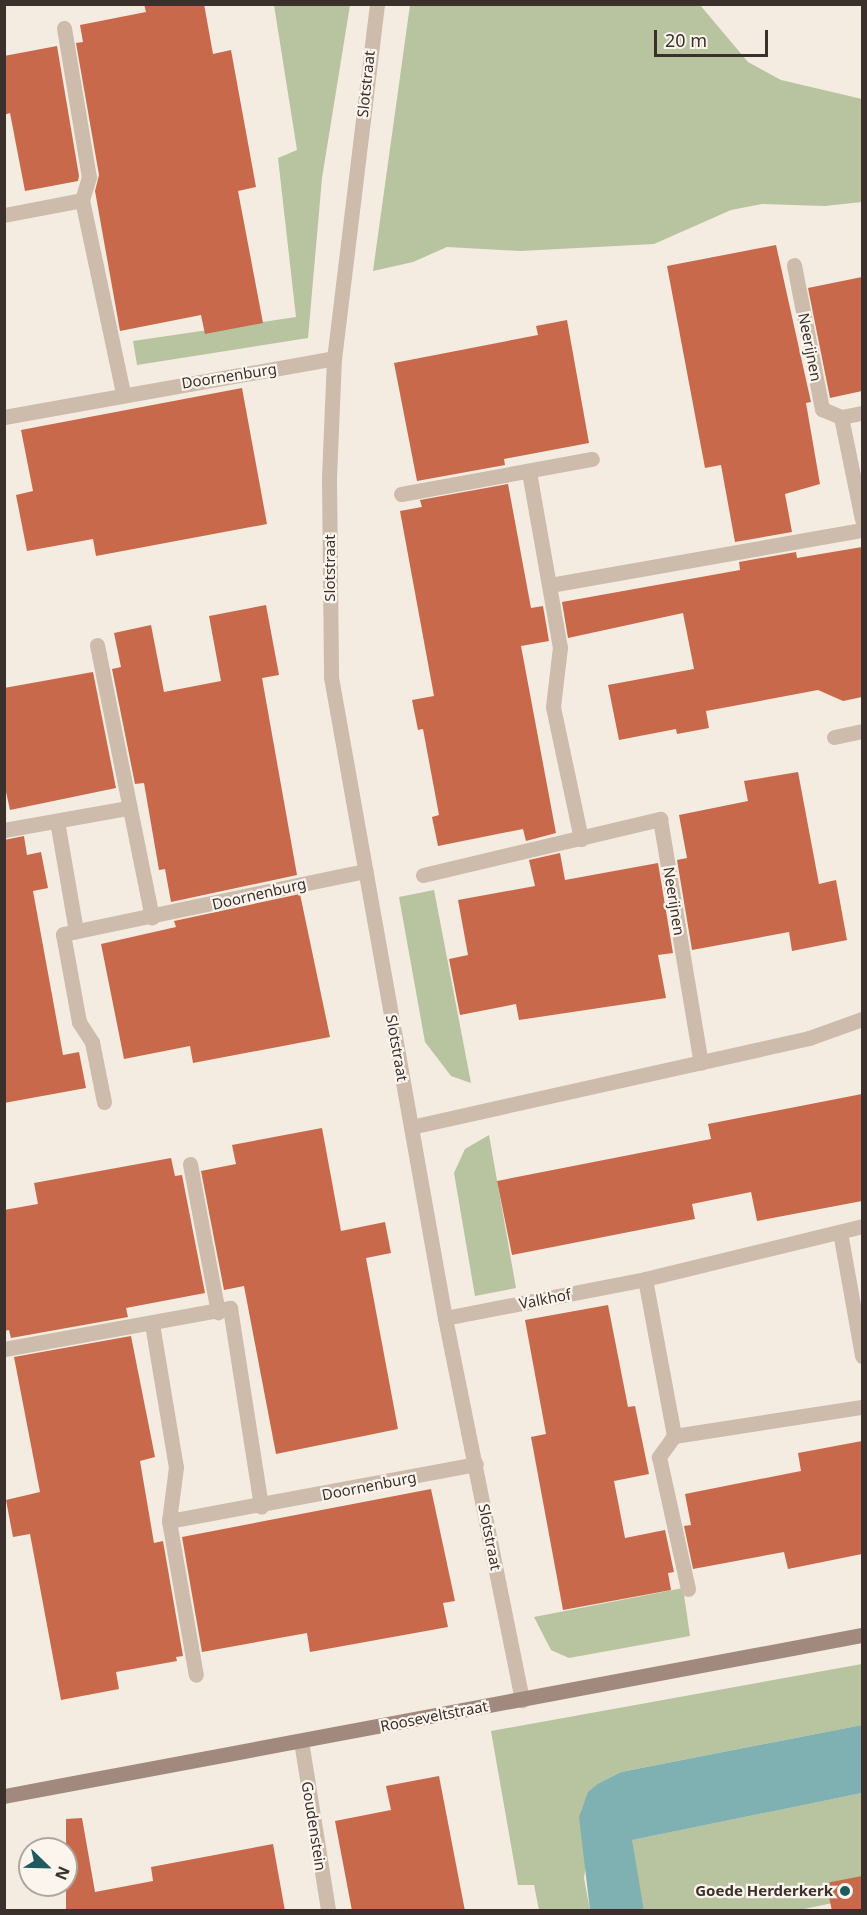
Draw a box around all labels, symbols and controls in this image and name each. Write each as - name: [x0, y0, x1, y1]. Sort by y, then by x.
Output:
- scale bar: [657, 18, 771, 56]
- text: 20 m: [665, 28, 707, 52]
- street label: Slotstraat: [354, 50, 378, 118]
- street label: Neerijnen: [795, 311, 825, 383]
- street label: Doornenburg: [180, 360, 278, 392]
- street label: Slotstraat: [321, 534, 339, 602]
- street label: Neerijnen: [660, 865, 688, 937]
- street label: Doornenburg: [210, 874, 308, 914]
- street label: Slotstraat: [382, 1013, 412, 1083]
- street label: Valkhof: [518, 1285, 572, 1313]
- street label: Doornenburg: [320, 1468, 418, 1504]
- street label: Slotstraat: [475, 1502, 505, 1572]
- street label: Rooseveltstraat: [379, 1697, 489, 1735]
- street label: Goudenstein: [298, 1780, 330, 1872]
- north arrow: [18, 1837, 78, 1897]
- text: N: [50, 1863, 75, 1884]
- place label: Goede Herderkerk: [695, 1882, 833, 1900]
- marker: Goede Herderkerk: [838, 1884, 852, 1898]

